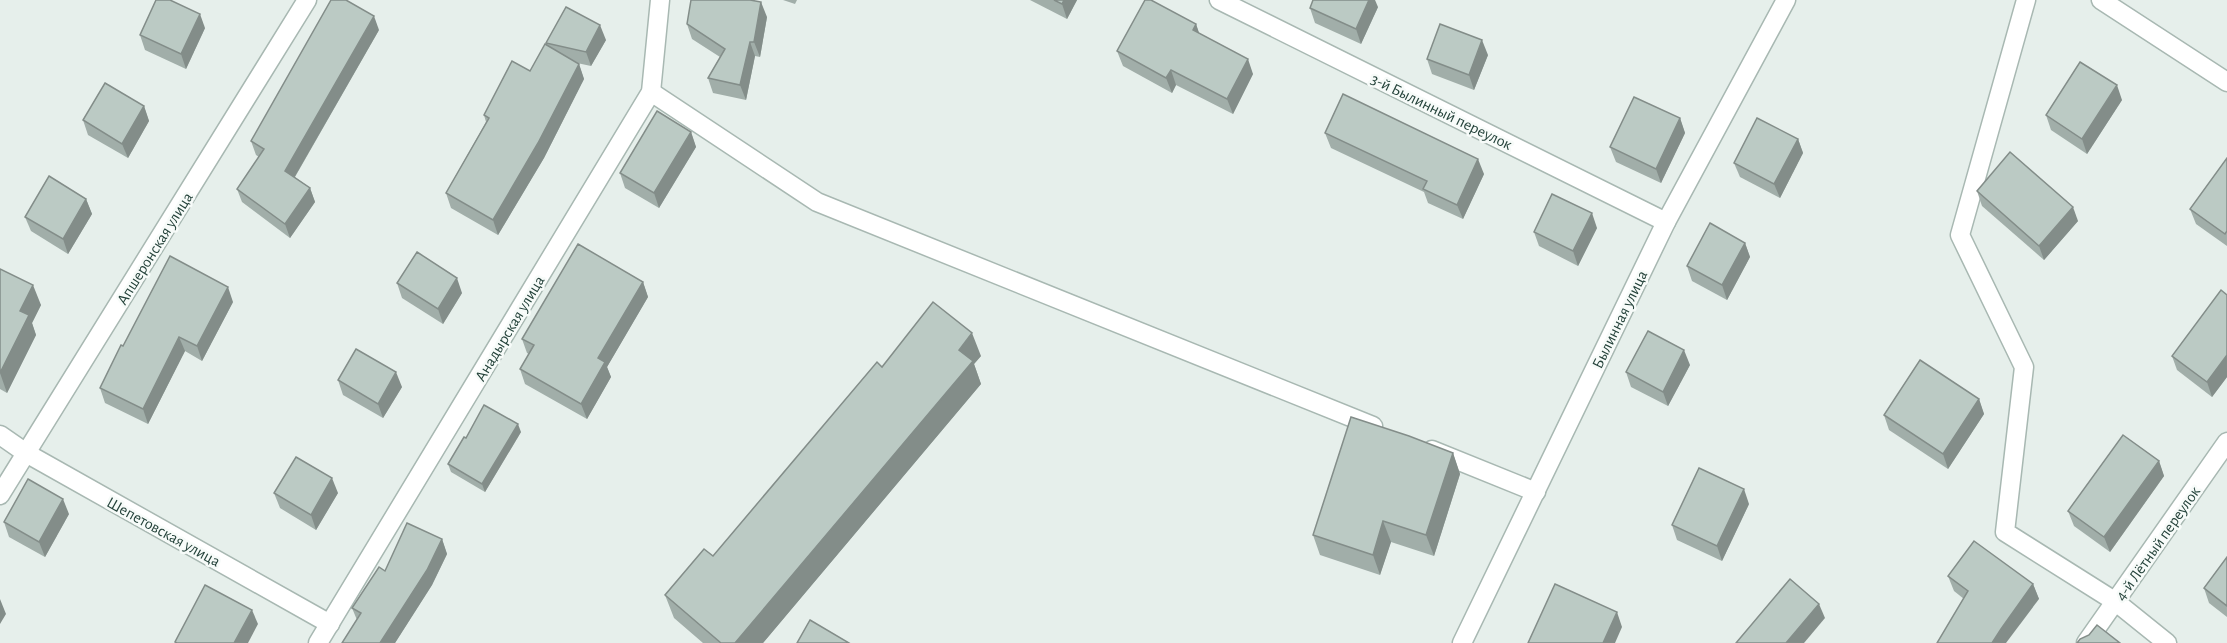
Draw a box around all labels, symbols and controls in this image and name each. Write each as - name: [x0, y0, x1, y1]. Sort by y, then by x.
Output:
- street label: 3-й Былинный переулок: [1368, 71, 1515, 154]
- street label: Апшеронская улица: [114, 190, 197, 308]
- street label: Былинная улица: [1589, 268, 1651, 371]
- street label: Анадырская улица: [472, 273, 548, 384]
- street label: 4-й Лётный переулок: [2112, 483, 2204, 604]
- street label: Шепетовская улица: [104, 494, 223, 571]

